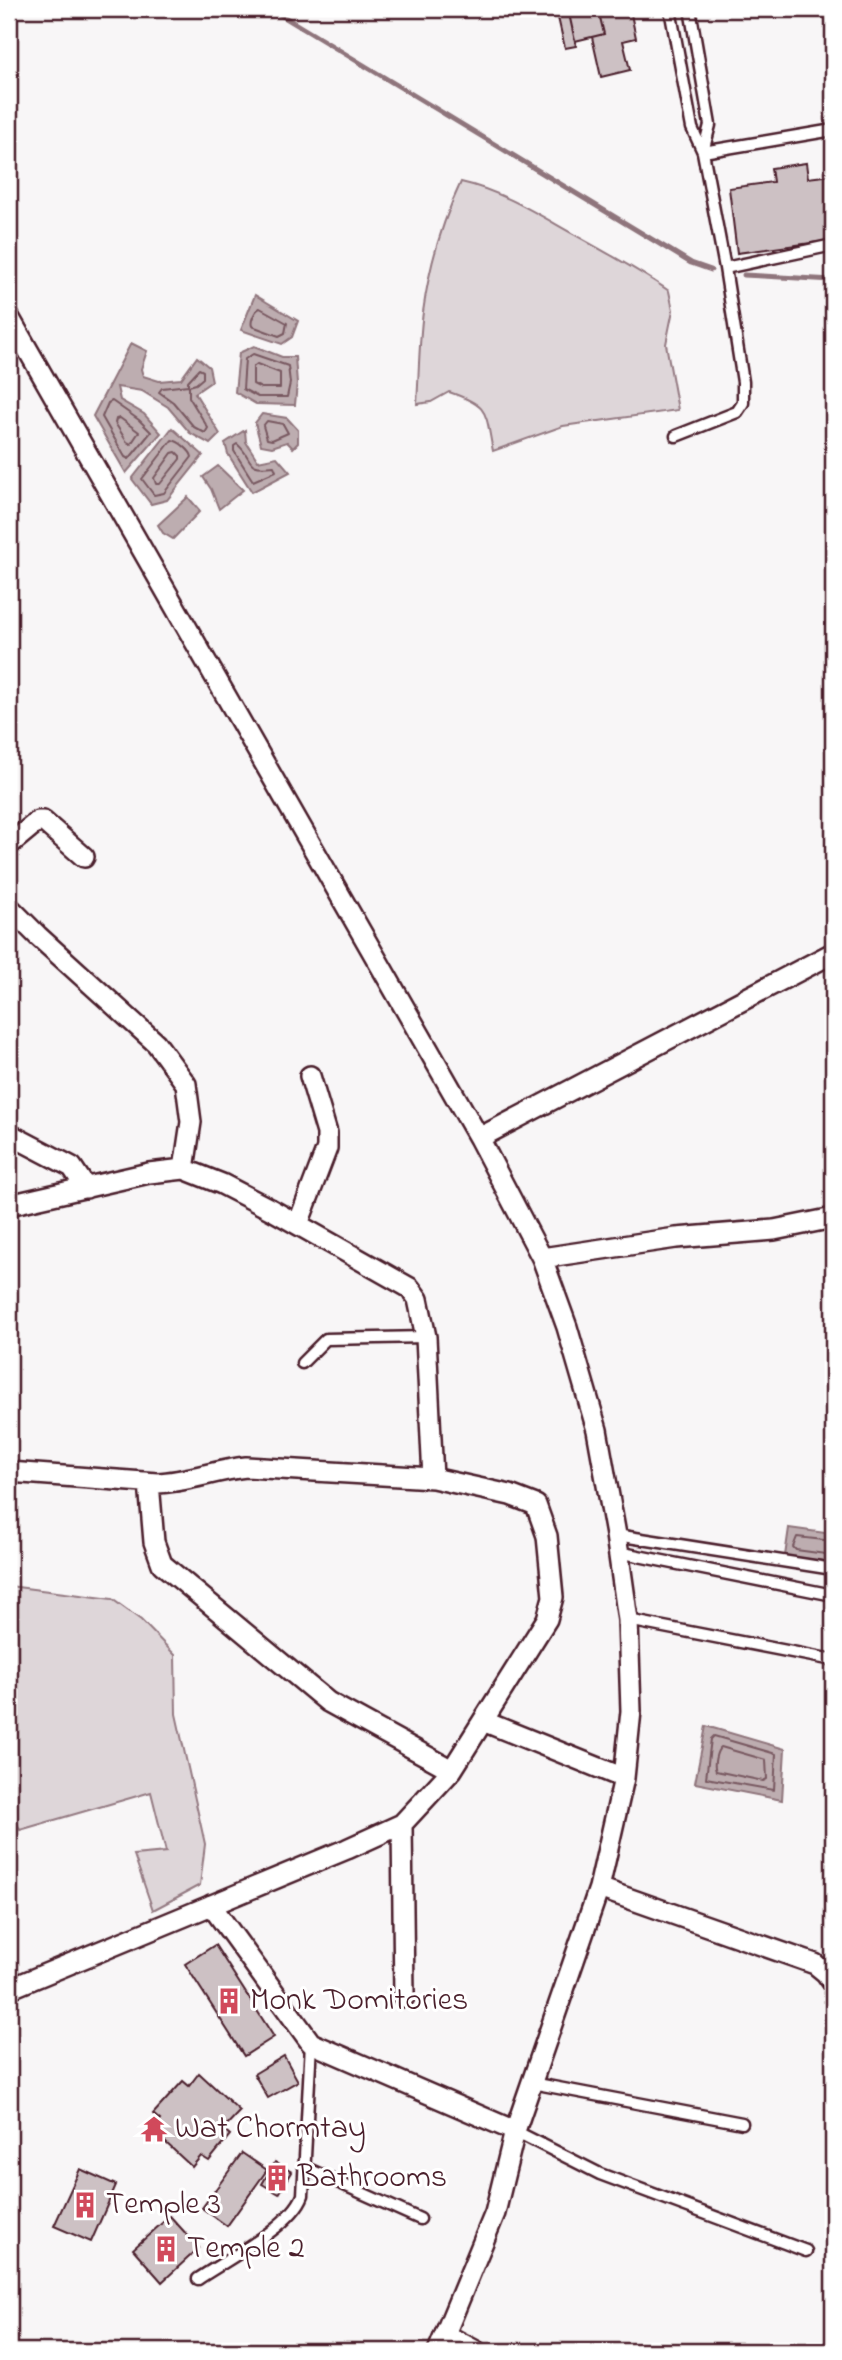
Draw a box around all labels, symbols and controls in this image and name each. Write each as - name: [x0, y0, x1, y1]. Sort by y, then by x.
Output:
- place label: Monk Domitories: [250, 1978, 468, 2025]
- building icon: Monk Domitories: [214, 1986, 244, 2016]
- place label: Wat Chormtay: [175, 2106, 366, 2153]
- temple icon: Wat Chormtay: [139, 2114, 169, 2144]
- place label: Bathrooms: [297, 2155, 447, 2202]
- building icon: Bathrooms: [262, 2163, 292, 2193]
- place label: Temple 3: [106, 2182, 221, 2229]
- building icon: Temple 3: [70, 2190, 100, 2220]
- place label: Temple 2: [187, 2226, 305, 2273]
- building icon: Temple 2: [151, 2234, 181, 2264]

